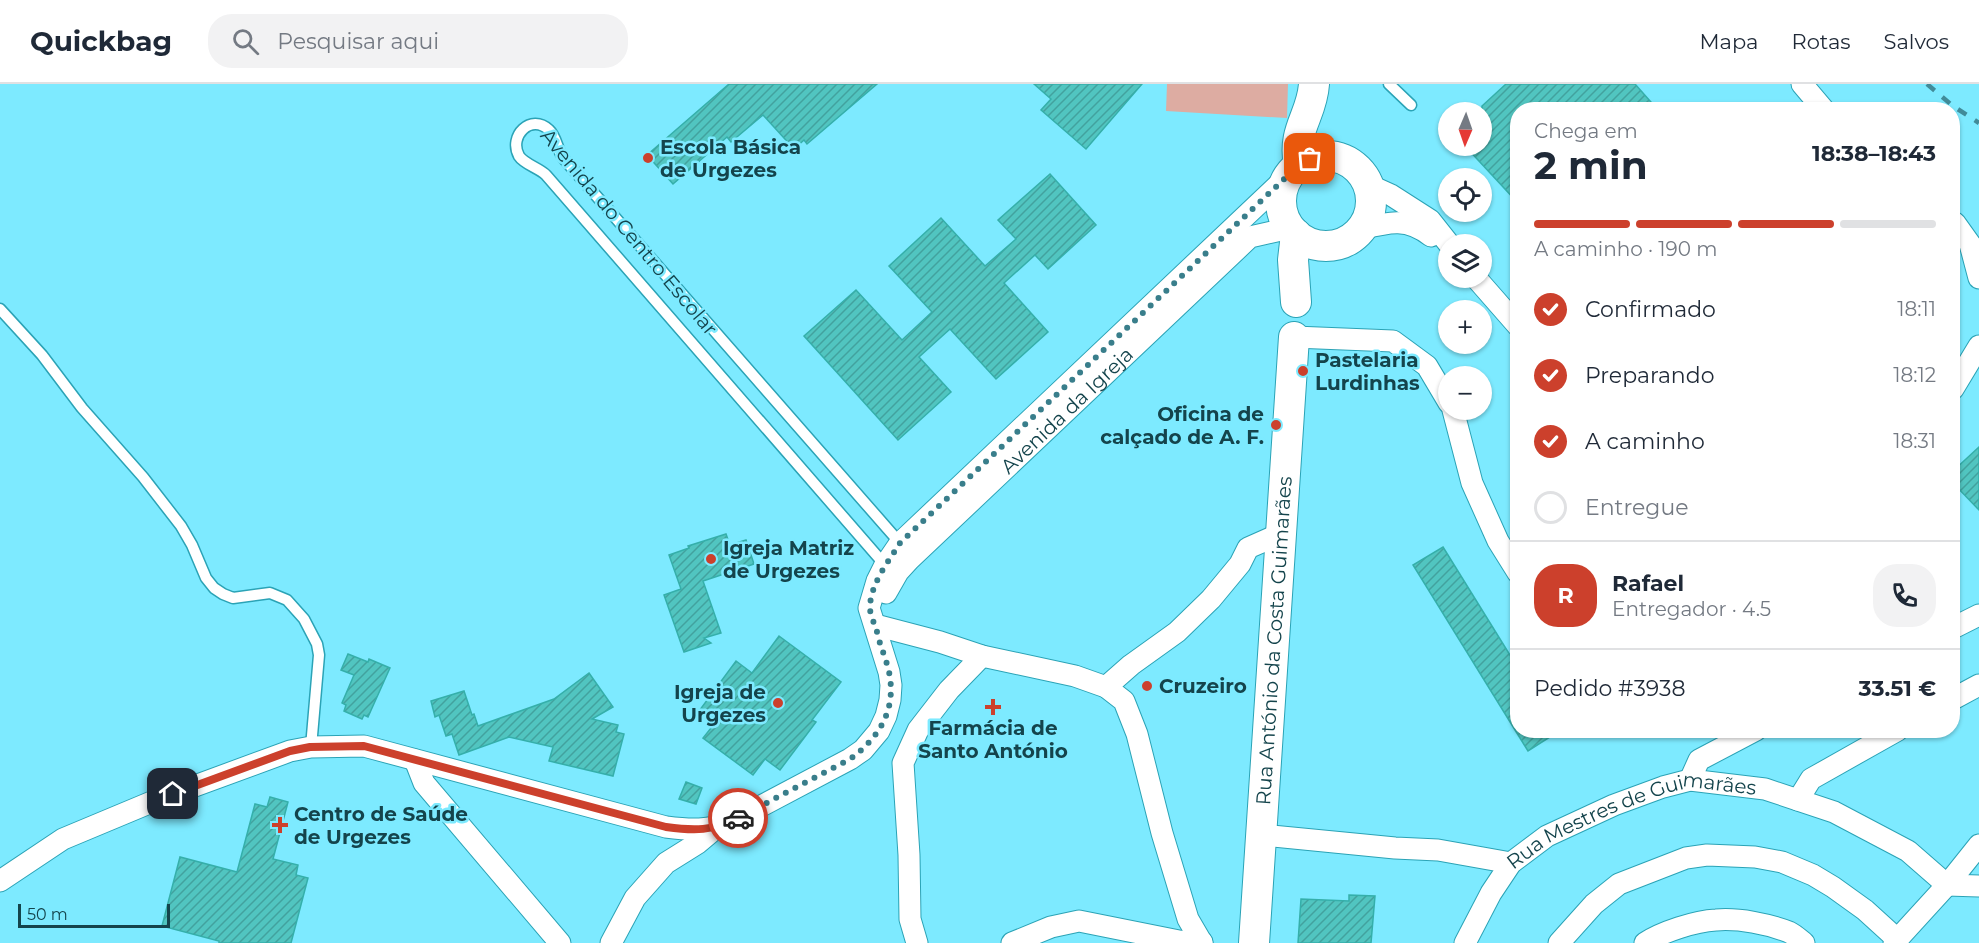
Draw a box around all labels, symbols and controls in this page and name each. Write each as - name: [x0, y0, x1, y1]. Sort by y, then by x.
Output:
- search box: [208, 14, 628, 68]
- text: Quickbag: [30, 24, 172, 58]
- icon: search: [229, 25, 262, 58]
- text: Pesquisar aqui: [277, 28, 439, 55]
- text: Mapa: [1699, 29, 1758, 54]
- text: Rotas: [1791, 29, 1851, 54]
- text: Salvos: [1884, 29, 1949, 54]
- north arrow: [1438, 102, 1492, 156]
- map controls: [1438, 102, 1492, 420]
- text: Chega em: [1534, 119, 1638, 143]
- street label: Avenida do Centro Escolar: [536, 124, 722, 340]
- pin: [1284, 133, 1335, 184]
- place label: Escola Básica de Urgezes: [660, 135, 801, 182]
- text: 18:38–18:43: [1812, 140, 1936, 167]
- text: 2 min: [1534, 141, 1648, 189]
- icon: bag: [1293, 142, 1326, 175]
- marker: Escola Básica de Urgezes: [641, 151, 655, 165]
- button: locate: [1438, 168, 1492, 222]
- button: layers: [1438, 234, 1492, 288]
- text: A caminho · 190 m: [1534, 237, 1717, 261]
- icon: check: [1534, 293, 1567, 326]
- text: Confirmado: [1585, 296, 1716, 323]
- text: 18:11: [1897, 297, 1936, 321]
- button: +: [1438, 300, 1492, 354]
- street label: Avenida da Igreja: [996, 342, 1138, 479]
- place label: Pastelaria Lurdinhas: [1315, 348, 1420, 395]
- icon: check: [1534, 359, 1567, 392]
- text: Preparando: [1585, 362, 1714, 389]
- text: 18:12: [1893, 363, 1936, 387]
- marker: Pastelaria Lurdinhas: [1296, 364, 1310, 378]
- button: −: [1438, 366, 1492, 420]
- place label: Oficina de calçado de A. F.: [1100, 402, 1264, 449]
- marker: Oficina de calçado de A. F.: [1269, 418, 1283, 432]
- icon: check: [1534, 425, 1567, 458]
- text: A caminho: [1585, 428, 1705, 455]
- text: 18:31: [1893, 429, 1936, 453]
- street label: Rua António da Costa Guimarães: [1251, 475, 1297, 806]
- text: Entregue: [1585, 494, 1689, 521]
- place label: Igreja Matriz de Urgezes: [723, 536, 854, 583]
- marker: Igreja Matriz de Urgezes: [704, 552, 718, 566]
- button: phone: [1873, 564, 1936, 627]
- text: Rafael: [1612, 570, 1684, 597]
- text: R: [1557, 582, 1574, 609]
- text: Entregador · 4.5: [1612, 597, 1771, 621]
- place label: Cruzeiro: [1159, 674, 1247, 698]
- text: Pedido #3938: [1534, 675, 1685, 702]
- text: 33.51 €: [1859, 675, 1936, 702]
- marker: Cruzeiro: [1140, 679, 1154, 693]
- place label: Igreja de Urgezes: [674, 680, 766, 727]
- marker: Igreja de Urgezes: [771, 696, 785, 710]
- marker: Farmácia de Santo António: [986, 700, 1000, 714]
- place label: Farmácia de Santo António: [918, 716, 1068, 763]
- street label: Rua Mestres de Guimarães: [1502, 767, 1758, 874]
- pin: [147, 768, 198, 819]
- icon: home: [156, 777, 189, 810]
- courier: [708, 788, 768, 848]
- place label: Centro de Saúde de Urgezes: [294, 802, 468, 849]
- icon: car: [722, 802, 755, 835]
- marker: Centro de Saúde de Urgezes: [271, 816, 289, 834]
- scale bar: [18, 901, 170, 928]
- text: 50 m: [27, 905, 68, 924]

